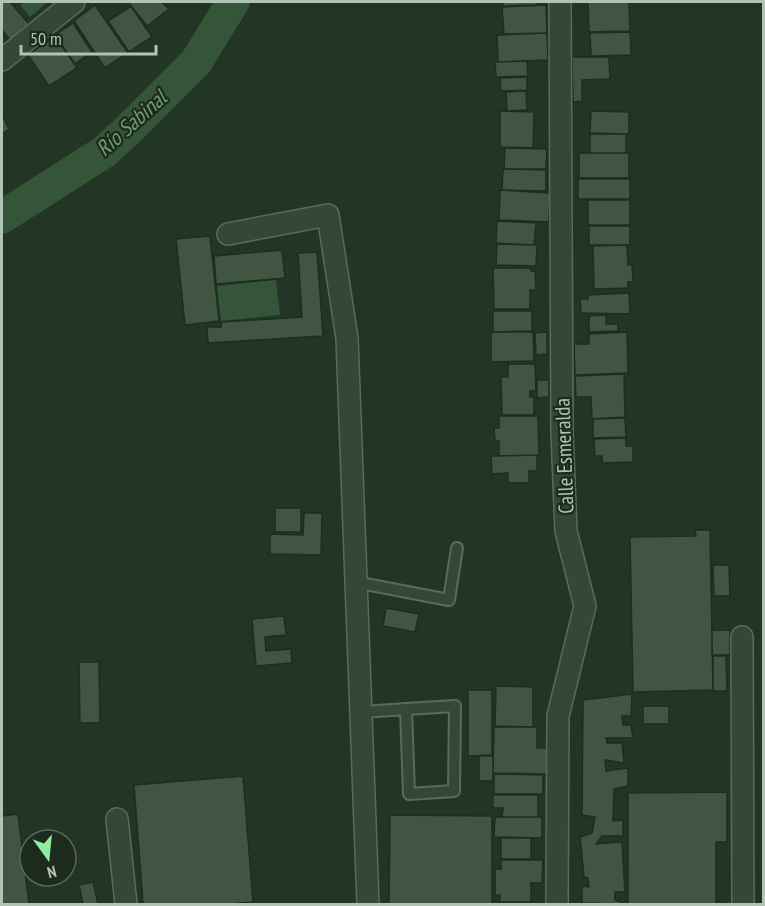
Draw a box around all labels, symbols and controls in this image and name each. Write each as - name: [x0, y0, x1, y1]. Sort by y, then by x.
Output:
- scale bar: [21, 18, 156, 56]
- text: 50 m: [30, 27, 62, 50]
- water label: Río Sabinal: [90, 83, 174, 162]
- street label: Calle Esmeralda: [548, 398, 580, 514]
- north arrow: [18, 828, 78, 888]
- text: N: [45, 862, 59, 883]

